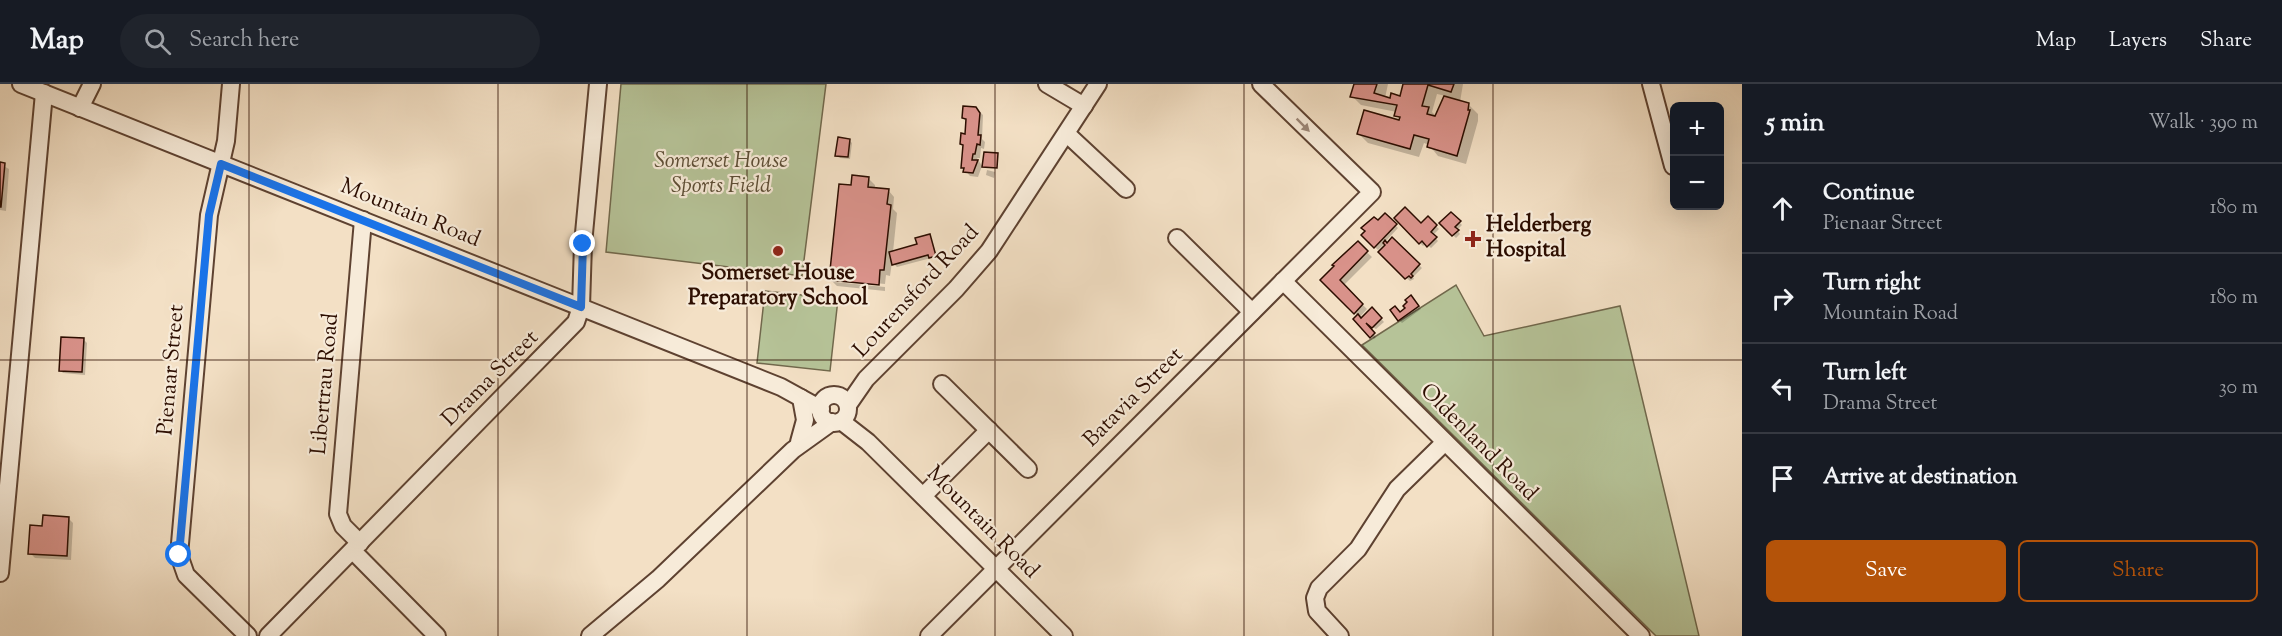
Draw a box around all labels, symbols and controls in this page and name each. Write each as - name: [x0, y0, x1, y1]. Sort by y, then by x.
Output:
- search box: [120, 14, 540, 68]
- text: Map: [30, 21, 84, 61]
- icon: search: [141, 25, 174, 58]
- text: Search here: [189, 25, 299, 57]
- text: Map: [2036, 26, 2076, 56]
- text: Layers: [2109, 26, 2167, 56]
- text: Share: [2200, 26, 2252, 56]
- map controls: [1670, 102, 1724, 210]
- button: +: [1670, 102, 1724, 156]
- text: 5 min: [1766, 105, 1825, 142]
- text: Walk · 390 m: [2149, 109, 2258, 138]
- one-way arrow: [1296, 118, 1311, 132]
- park label: Somerset House Sports Field: [654, 146, 788, 203]
- button: −: [1670, 156, 1724, 210]
- street label: Mountain Road: [335, 171, 485, 257]
- text: Continue: [1823, 178, 1914, 210]
- icon: ahead: [1766, 192, 1799, 225]
- text: 180 m: [2210, 194, 2258, 223]
- place label: Helderberg Hospital: [1486, 210, 1591, 267]
- text: Pienaar Street: [1823, 210, 1942, 239]
- street label: Lourensford Road: [847, 218, 987, 366]
- route end: [569, 230, 595, 256]
- marker: Helderberg Hospital: [1464, 230, 1482, 248]
- marker: Somerset House Preparatory School: [771, 244, 785, 258]
- place label: Somerset House Preparatory School: [688, 258, 869, 315]
- text: Turn right: [1823, 268, 1920, 300]
- icon: right: [1766, 282, 1799, 315]
- text: 180 m: [2210, 284, 2258, 313]
- text: Mountain Road: [1823, 300, 1958, 329]
- street label: Pienaar Street: [150, 303, 194, 437]
- street label: Libertrau Road: [304, 312, 348, 456]
- street label: Drama Street: [435, 323, 547, 435]
- street label: Batavia Street: [1077, 340, 1192, 455]
- text: Turn left: [1823, 358, 1906, 390]
- icon: left: [1766, 372, 1799, 405]
- text: 30 m: [2219, 374, 2258, 403]
- street label: Oldenland Road: [1412, 377, 1544, 509]
- text: Drama Street: [1823, 390, 1937, 419]
- street label: Mountain Road: [918, 459, 1046, 587]
- icon: arrive: [1766, 462, 1799, 495]
- text: Arrive at destination: [1823, 462, 2018, 494]
- button: Save: [1766, 540, 2006, 602]
- button: Share: [2018, 540, 2258, 602]
- route start: [165, 541, 191, 567]

